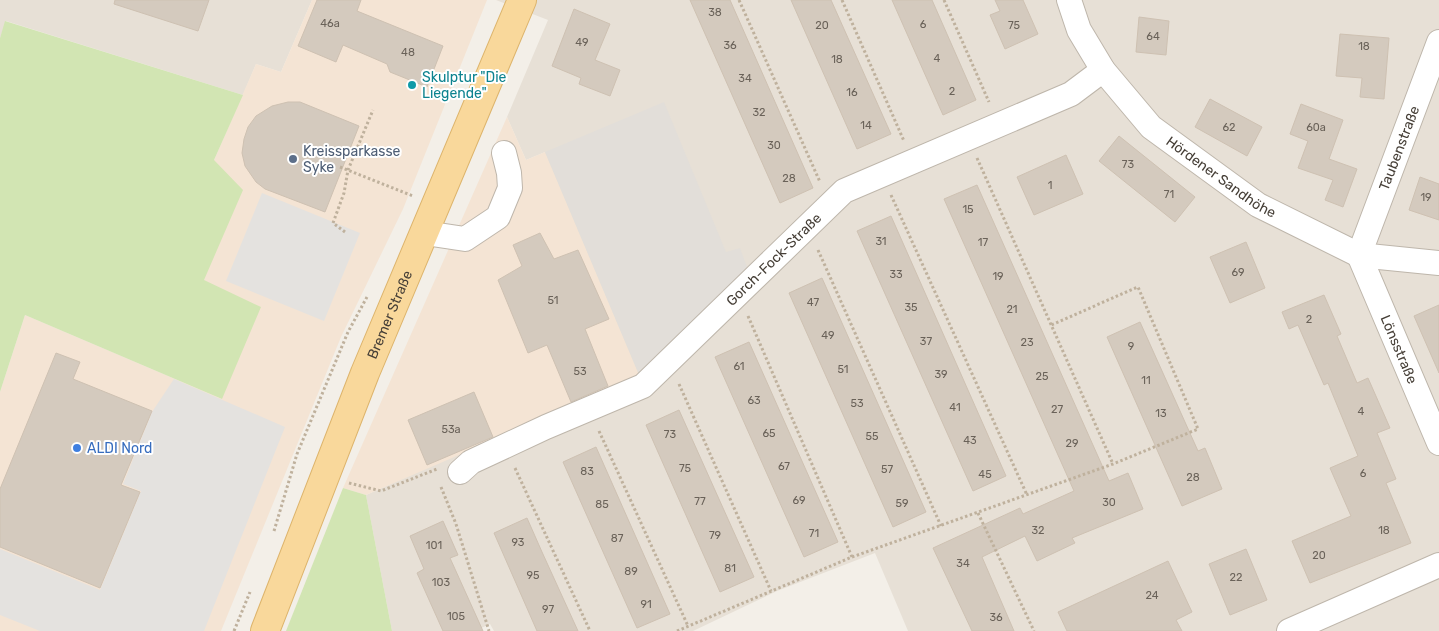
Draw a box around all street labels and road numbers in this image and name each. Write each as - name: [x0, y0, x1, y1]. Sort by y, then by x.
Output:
- street label: Taubenstraße: [1376, 103, 1423, 193]
- street label: Hördener Sandhöhe: [1163, 133, 1279, 222]
- street label: Gorch-Fock-Straße: [723, 210, 825, 310]
- street label: Bremer Straße: [364, 268, 416, 362]
- street label: Lönsstraße: [1377, 313, 1421, 387]

